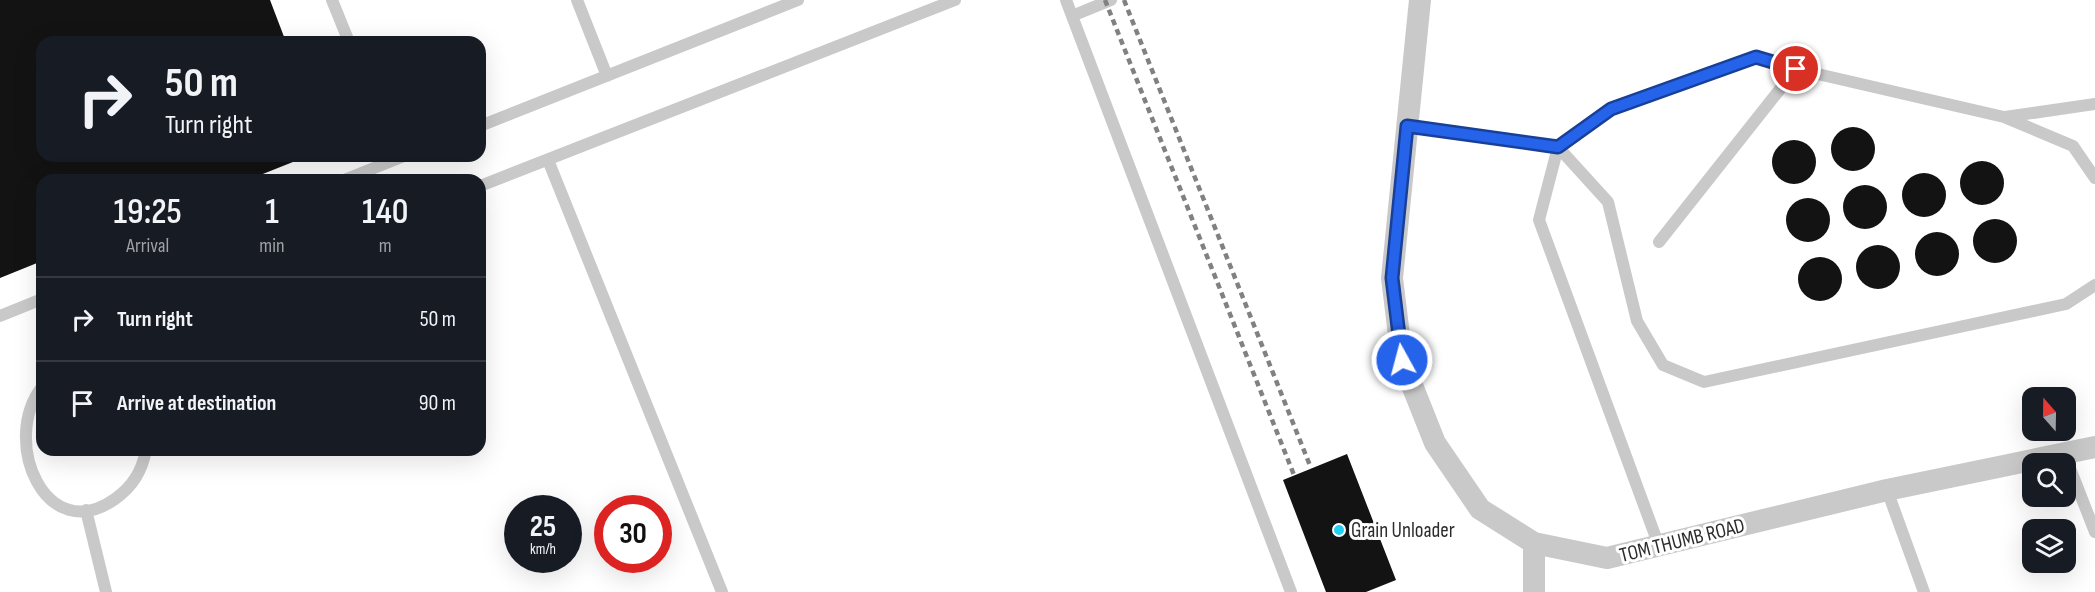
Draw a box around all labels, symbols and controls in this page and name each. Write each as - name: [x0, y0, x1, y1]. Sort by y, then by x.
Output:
- pin: [1770, 43, 1821, 94]
- icon: arrive: [1779, 52, 1812, 85]
- text: 50 m: [165, 58, 238, 109]
- icon: right: [66, 60, 144, 138]
- text: Turn right: [165, 109, 252, 141]
- text: 19:25: [114, 191, 182, 234]
- text: 1: [265, 191, 279, 234]
- text: 140: [362, 191, 408, 234]
- text: Arrival: [126, 234, 169, 258]
- text: min: [259, 234, 284, 258]
- text: m: [379, 234, 392, 258]
- icon: right: [66, 303, 99, 336]
- text: Turn right: [117, 306, 193, 333]
- text: 50 m: [420, 306, 456, 333]
- position arrow: [1370, 328, 1434, 392]
- icon: arrive: [66, 387, 99, 420]
- north arrow: [2022, 387, 2076, 441]
- map controls: [2022, 387, 2076, 573]
- text: Arrive at destination: [117, 390, 276, 417]
- text: 90 m: [419, 390, 456, 417]
- button: search: [2022, 453, 2076, 507]
- speed limit sign: 30: [594, 495, 672, 573]
- text: 25: [530, 509, 556, 545]
- street label: TOM THUMB ROAD: [1617, 513, 1747, 568]
- place label: Grain Unloader: [1351, 518, 1455, 543]
- button: layers: [2022, 519, 2076, 573]
- marker: Grain Unloader: [1332, 523, 1346, 537]
- text: km/h: [530, 540, 556, 559]

